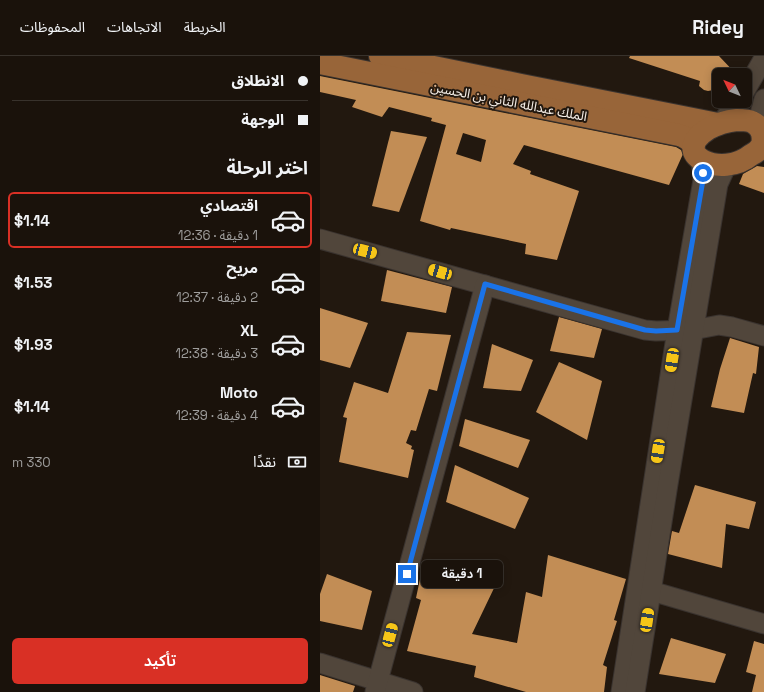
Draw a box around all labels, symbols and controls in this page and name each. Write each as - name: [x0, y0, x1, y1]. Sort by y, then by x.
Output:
- text: Ridey: [692, 15, 744, 40]
- text: المحفوظات: [20, 18, 85, 36]
- text: الاتجاهات: [107, 18, 162, 36]
- text: الخريطة: [184, 18, 226, 36]
- north arrow: [712, 68, 752, 108]
- map controls: [712, 68, 752, 108]
- text: الانطلاق: [232, 71, 284, 90]
- street label: الملك عبدالله الثاني بن الحسين: [429, 78, 589, 127]
- text: الوجهة: [241, 110, 284, 129]
- text: اختر الرحلة: [227, 156, 308, 179]
- route start: [694, 164, 712, 182]
- text: اقتصادي: [200, 196, 258, 215]
- icon: car: [270, 202, 306, 238]
- text: $1.14: [14, 211, 50, 230]
- text: 1 دقيقة · 12:36: [178, 227, 258, 244]
- car: [352, 242, 378, 260]
- text: مريح: [226, 258, 258, 277]
- car: [427, 263, 453, 281]
- icon: car: [270, 264, 306, 300]
- text: $1.53: [14, 273, 52, 292]
- text: 2 دقيقة · 12:37: [176, 289, 258, 306]
- text: XL: [240, 321, 258, 340]
- icon: car: [270, 326, 306, 362]
- text: $1.93: [14, 335, 53, 354]
- text: 3 دقيقة · 12:38: [176, 345, 258, 362]
- car: [664, 347, 680, 373]
- text: Moto: [220, 383, 258, 402]
- icon: car: [270, 388, 306, 424]
- text: $1.14: [14, 397, 50, 416]
- text: 4 دقيقة · 12:39: [175, 407, 258, 424]
- car: [650, 438, 666, 464]
- icon: cash: [286, 451, 308, 473]
- text: نقدًا: [253, 452, 276, 471]
- text: 330 m: [12, 454, 51, 471]
- callout: 1 دقيقة: [421, 560, 503, 588]
- route end: [398, 565, 416, 583]
- text: 1 دقيقة: [442, 565, 482, 582]
- car: [639, 607, 655, 633]
- car: [381, 622, 399, 648]
- button: تأكيد: [12, 638, 308, 684]

